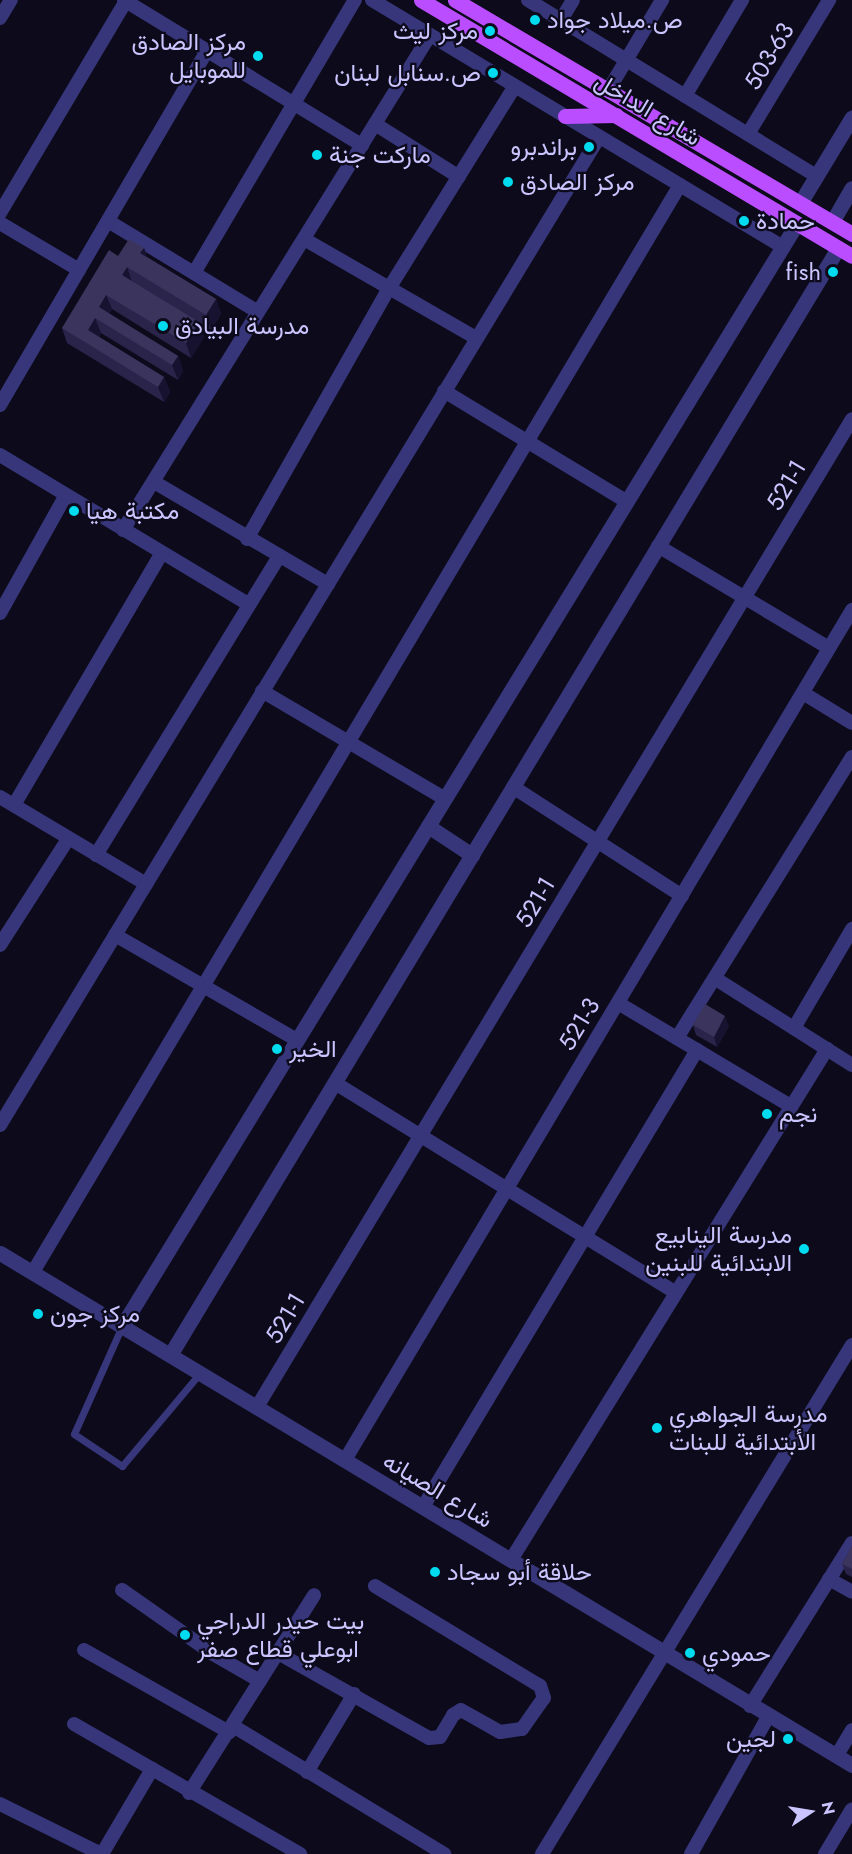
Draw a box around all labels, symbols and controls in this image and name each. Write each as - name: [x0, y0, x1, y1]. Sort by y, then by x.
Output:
- place label: ص.ميلاد جواد: [547, 6, 683, 34]
- marker: ص.ميلاد جواد: [528, 13, 542, 27]
- place label: مركز ليث: [393, 17, 478, 45]
- street label: 503-63: [738, 17, 800, 95]
- marker: مركز ليث: [483, 24, 497, 38]
- place label: مركز الصادق للموبايل: [132, 28, 246, 84]
- marker: مركز الصادق للموبايل: [251, 49, 265, 63]
- place label: ص.سنابل لبنان: [334, 59, 481, 87]
- marker: ص.سنابل لبنان: [486, 66, 500, 80]
- street label: شارع الداخل: [590, 66, 706, 152]
- place label: براندبرو: [510, 133, 577, 161]
- marker: براندبرو: [582, 140, 596, 154]
- place label: ماركت جنة: [329, 141, 431, 169]
- marker: ماركت جنة: [310, 148, 324, 162]
- place label: مركز الصادق: [520, 168, 634, 196]
- marker: مركز الصادق: [501, 175, 515, 189]
- place label: حمادة: [756, 207, 815, 235]
- marker: حمادة: [737, 214, 751, 228]
- place label: fish: [786, 258, 821, 286]
- marker: fish: [826, 265, 840, 279]
- place label: مدرسة البيادق: [175, 312, 309, 340]
- marker: مدرسة البيادق: [156, 319, 170, 333]
- street label: 521-1: [760, 455, 812, 515]
- place label: مكتبة هيا: [86, 497, 179, 525]
- marker: مكتبة هيا: [67, 504, 81, 518]
- street label: 521-1: [509, 872, 561, 932]
- street label: 521-3: [552, 993, 606, 1055]
- place label: الخير: [289, 1035, 337, 1063]
- marker: الخير: [270, 1042, 284, 1056]
- place label: نجم: [779, 1100, 817, 1128]
- marker: نجم: [760, 1107, 774, 1121]
- place label: مدرسة الينابيع الابتدائية للبنين: [645, 1221, 792, 1277]
- marker: مدرسة الينابيع الابتدائية للبنين: [797, 1242, 811, 1256]
- street label: 521-1: [259, 1288, 311, 1348]
- place label: مركز جون: [50, 1300, 140, 1328]
- marker: مركز جون: [31, 1307, 45, 1321]
- place label: مدرسة الجواهري الأبتدائية للبنات: [669, 1400, 827, 1456]
- marker: مدرسة الجواهري الأبتدائية للبنات: [650, 1421, 664, 1435]
- street label: شارع الصيانه: [378, 1446, 498, 1534]
- place label: حلاقة أبو سجاد: [447, 1558, 592, 1586]
- marker: حلاقة أبو سجاد: [428, 1565, 442, 1579]
- place label: بيت حيدر الدراجي ابوعلي قطاع صفر: [197, 1607, 364, 1663]
- marker: بيت حيدر الدراجي ابوعلي قطاع صفر: [178, 1628, 192, 1642]
- place label: حمودي: [702, 1639, 771, 1667]
- marker: حمودي: [683, 1646, 697, 1660]
- place label: لجين: [726, 1725, 776, 1753]
- marker: لجين: [781, 1732, 795, 1746]
- north arrow: [780, 1782, 840, 1842]
- text: N: [816, 1800, 841, 1817]

